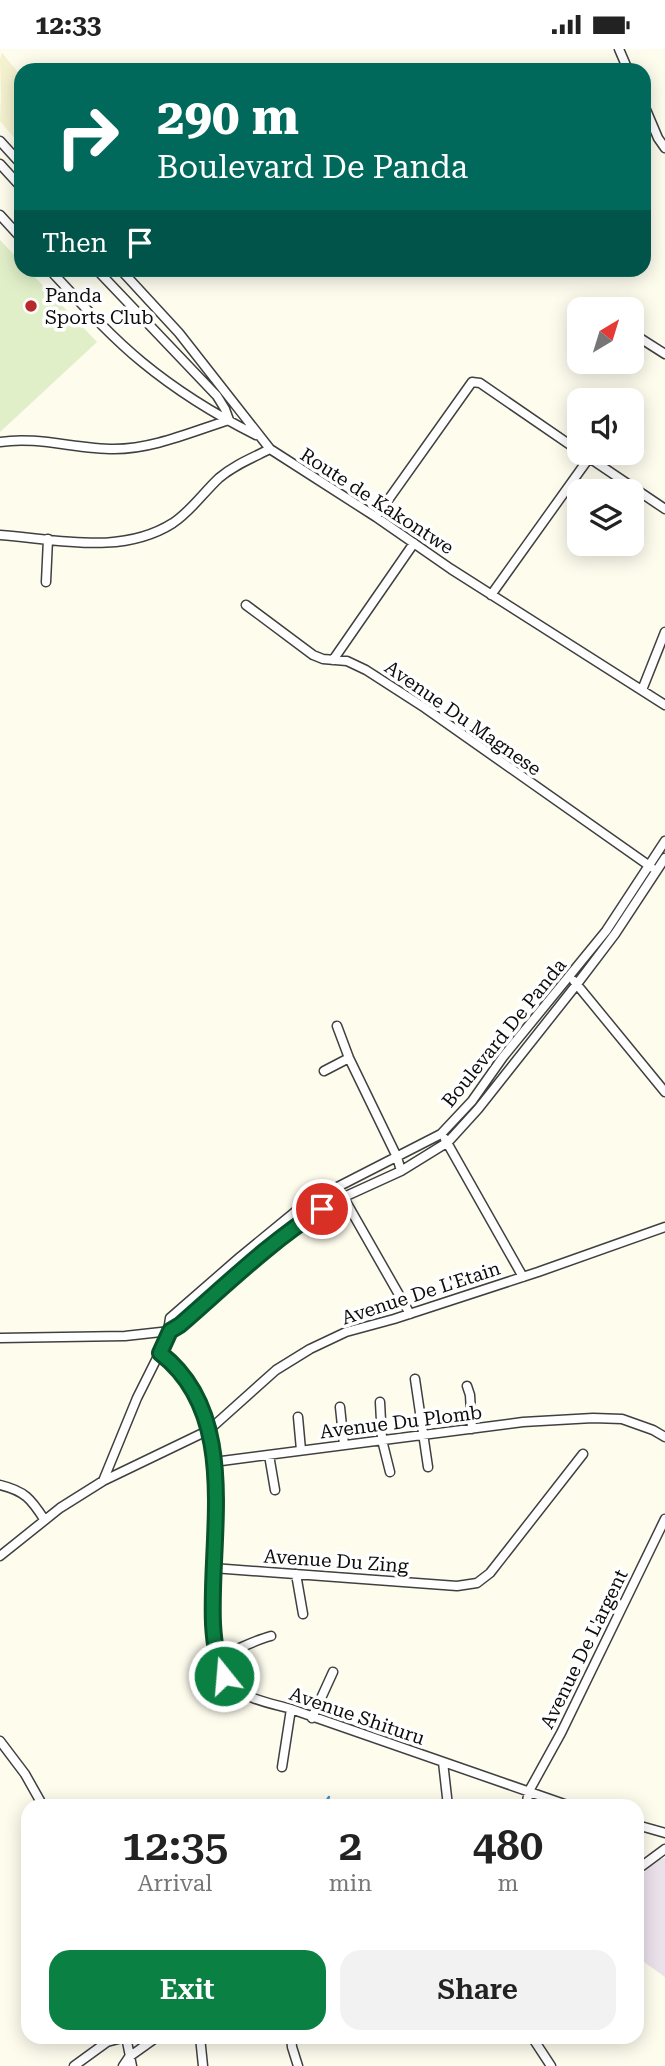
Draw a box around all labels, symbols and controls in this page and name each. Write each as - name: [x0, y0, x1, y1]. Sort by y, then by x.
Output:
- text: 12:33: [35, 10, 101, 40]
- text: 290 m: [157, 89, 299, 146]
- icon: right: [42, 91, 133, 182]
- text: Boulevard De Panda: [157, 148, 468, 186]
- icon: arrive: [121, 224, 159, 262]
- text: Then: [42, 228, 107, 258]
- place label: Panda Sports Club: [45, 284, 154, 329]
- north arrow: [567, 297, 644, 375]
- map controls: [567, 297, 644, 556]
- marker: Panda Sports Club: [23, 298, 39, 314]
- button: sound: [567, 388, 644, 465]
- street label: Route de Kakontwe: [296, 443, 458, 559]
- button: layers: [567, 479, 644, 556]
- street label: Avenue Du Magnese: [380, 655, 546, 781]
- street label: Boulevard De Panda: [437, 953, 572, 1112]
- pin: [292, 1179, 352, 1239]
- icon: arrive: [303, 1190, 341, 1228]
- street label: Avenue De L'Etain: [339, 1257, 503, 1329]
- street label: Avenue Du Plomb: [319, 1401, 483, 1443]
- street label: Avenue Du Zing: [263, 1544, 409, 1578]
- street label: Avenue De L'argent: [535, 1566, 633, 1732]
- position arrow: [187, 1639, 261, 1713]
- street label: Avenue Shituru: [286, 1682, 428, 1750]
- text: 12:35: [122, 1821, 228, 1870]
- text: 2: [339, 1821, 362, 1870]
- text: 480: [473, 1821, 543, 1870]
- text: Arrival: [138, 1870, 212, 1897]
- text: min: [329, 1870, 372, 1897]
- text: m: [497, 1870, 518, 1897]
- button: Exit: [49, 1950, 326, 2030]
- button: Share: [340, 1950, 616, 2030]

